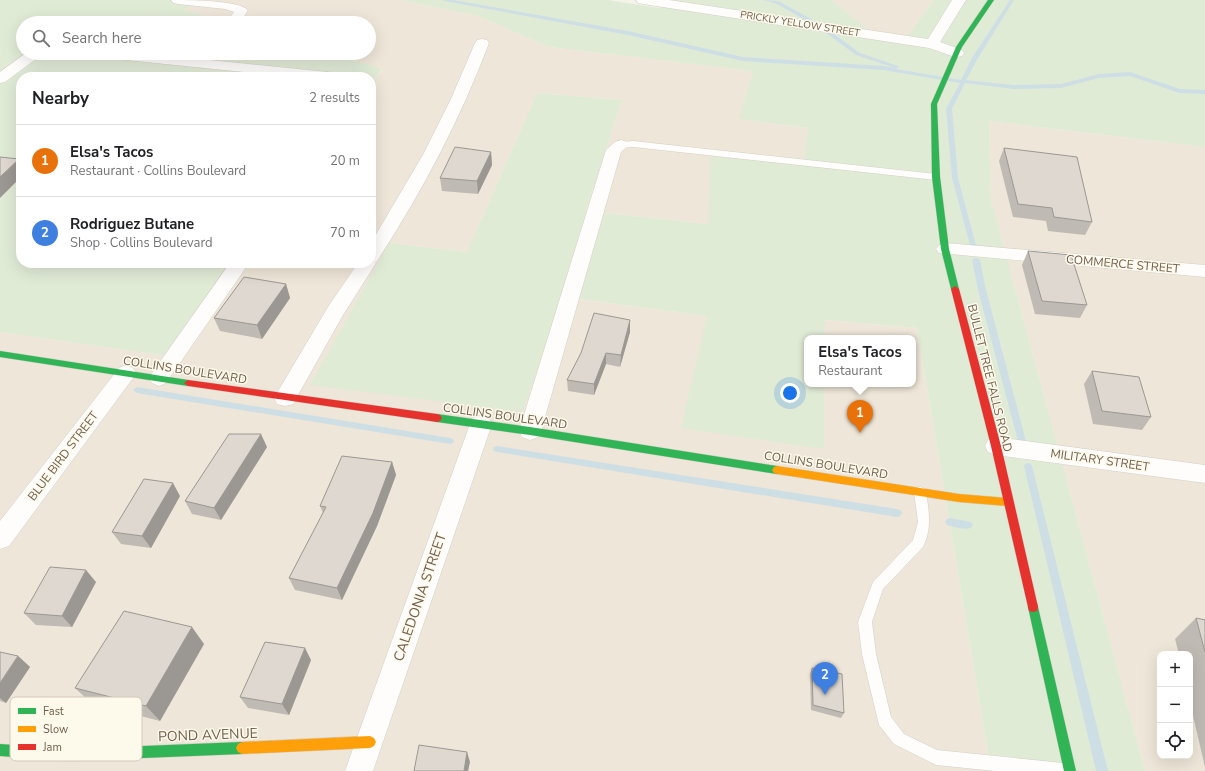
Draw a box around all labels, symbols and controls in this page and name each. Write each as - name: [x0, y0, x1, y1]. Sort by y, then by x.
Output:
- street label: PRICKLY YELLOW STREET: [739, 8, 861, 40]
- search box: [16, 16, 376, 60]
- icon: search: [30, 27, 52, 49]
- text: Search here: [62, 28, 142, 48]
- text: Nearby: [32, 87, 89, 110]
- text: 2 results: [309, 89, 360, 107]
- text: Elsa's Tacos: [70, 142, 153, 162]
- text: 1: [41, 152, 49, 170]
- text: 20 m: [330, 152, 360, 170]
- text: Restaurant · Collins Boulevard: [70, 162, 246, 180]
- text: Rodriguez Butane: [70, 214, 194, 234]
- text: 2: [41, 224, 49, 242]
- text: 70 m: [330, 224, 360, 242]
- text: Shop · Collins Boulevard: [70, 234, 213, 252]
- street label: COMMERCE STREET: [1065, 251, 1181, 277]
- street label: BULLET TREE FALLS ROAD: [964, 302, 1016, 454]
- popup: [804, 335, 916, 387]
- text: Elsa's Tacos: [818, 342, 902, 362]
- street label: COLLINS BOULEVARD: [122, 352, 248, 388]
- text: Restaurant: [818, 362, 882, 380]
- your location: [780, 383, 800, 403]
- street label: COLLINS BOULEVARD: [442, 399, 568, 433]
- pin: 1: [847, 400, 873, 433]
- street label: BLUE BIRD STREET: [24, 408, 102, 504]
- street label: MILITARY STREET: [1050, 445, 1151, 475]
- street label: COLLINS BOULEVARD: [763, 447, 889, 483]
- street label: CALEDONIA STREET: [389, 530, 451, 664]
- map controls: [1157, 651, 1193, 759]
- button: +: [1157, 651, 1193, 687]
- pin: 2: [812, 662, 838, 695]
- button: −: [1157, 687, 1193, 723]
- legend: [10, 697, 142, 761]
- text: Fast: [43, 704, 64, 719]
- text: Slow: [43, 722, 68, 737]
- button: locate: [1157, 723, 1193, 759]
- street label: POND AVENUE: [158, 724, 258, 746]
- text: Jam: [42, 740, 62, 755]

